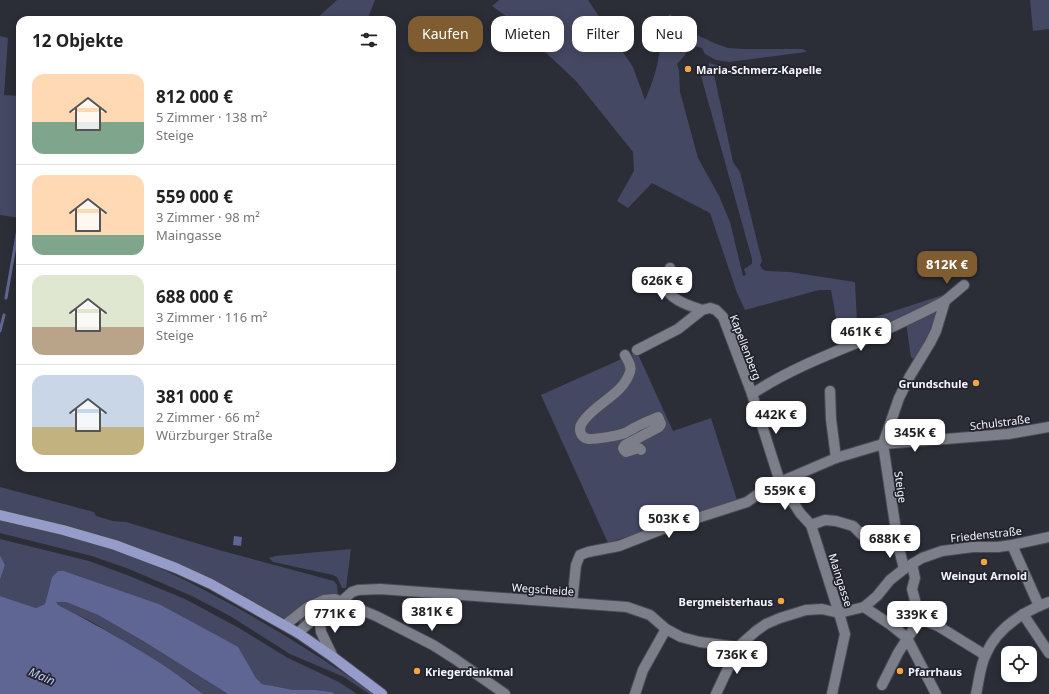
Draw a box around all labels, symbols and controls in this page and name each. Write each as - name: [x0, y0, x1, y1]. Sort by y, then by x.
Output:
- chip: Kaufen: [408, 16, 483, 52]
- chip: Mieten: [491, 16, 564, 52]
- chip: Filter: [572, 16, 634, 52]
- chip: Neu: [642, 16, 697, 52]
- text: 12 Objekte: [32, 29, 123, 52]
- icon: filters: [358, 29, 380, 51]
- place label: Maria-Schmerz-Kapelle: [696, 62, 822, 77]
- marker: Maria-Schmerz-Kapelle: [683, 64, 693, 74]
- text: 812 000 €: [156, 85, 233, 108]
- icon: home: [64, 90, 112, 138]
- text: 5 Zimmer · 138 m²: [156, 108, 267, 126]
- text: Steige: [156, 126, 194, 144]
- text: 559 000 €: [156, 185, 233, 208]
- icon: home: [64, 191, 112, 239]
- text: 3 Zimmer · 98 m²: [156, 208, 260, 226]
- text: Maingasse: [156, 226, 222, 244]
- pin: 812K €: [914, 251, 980, 285]
- text: 812K €: [926, 255, 968, 273]
- pin: 626K €: [629, 267, 695, 301]
- text: 626K €: [641, 271, 683, 289]
- text: 688 000 €: [156, 285, 233, 308]
- icon: home: [64, 291, 112, 339]
- text: 3 Zimmer · 116 m²: [156, 308, 267, 326]
- street label: Kapellenberg: [727, 312, 765, 382]
- pin: 461K €: [828, 318, 894, 352]
- text: 461K €: [840, 322, 882, 340]
- text: Steige: [156, 326, 194, 344]
- place label: Grundschule: [899, 376, 968, 391]
- marker: Grundschule: [971, 378, 981, 388]
- text: 381 000 €: [156, 385, 233, 408]
- icon: home: [64, 391, 112, 439]
- pin: 442K €: [743, 401, 809, 435]
- text: 442K €: [755, 405, 797, 423]
- text: 2 Zimmer · 66 m²: [156, 408, 260, 426]
- street label: Schulstraße: [969, 411, 1031, 433]
- pin: 345K €: [882, 419, 948, 453]
- text: 345K €: [894, 423, 936, 441]
- text: Würzburger Straße: [156, 426, 273, 444]
- street label: Steige: [891, 470, 911, 504]
- pin: 559K €: [752, 477, 818, 511]
- text: 559K €: [764, 481, 806, 499]
- pin: 503K €: [636, 505, 702, 539]
- text: 503K €: [648, 509, 690, 527]
- street label: Friedenstraße: [949, 523, 1023, 545]
- pin: 688K €: [857, 525, 923, 559]
- text: 688K €: [869, 529, 911, 547]
- street label: Maingasse: [825, 551, 857, 609]
- marker: Weingut Arnold: [979, 557, 989, 567]
- place label: Weingut Arnold: [941, 568, 1027, 583]
- street label: Wegscheide: [511, 579, 575, 599]
- place label: Bergmeisterhaus: [679, 594, 773, 609]
- marker: Bergmeisterhaus: [776, 596, 786, 606]
- pin: 381K €: [399, 598, 465, 632]
- pin: 771K €: [302, 600, 368, 634]
- pin: 339K €: [884, 601, 950, 635]
- text: 381K €: [411, 602, 453, 620]
- text: 771K €: [314, 604, 356, 622]
- text: 339K €: [896, 605, 938, 623]
- pin: 736K €: [704, 641, 770, 675]
- text: 736K €: [716, 645, 758, 663]
- map controls: [1001, 646, 1037, 682]
- button: locate: [1001, 646, 1037, 682]
- water label: Main: [26, 663, 58, 689]
- place label: Kriegerdenkmal: [425, 664, 513, 679]
- place label: Pfarrhaus: [908, 664, 962, 679]
- marker: Kriegerdenkmal: [412, 666, 422, 676]
- marker: Pfarrhaus: [895, 666, 905, 676]

